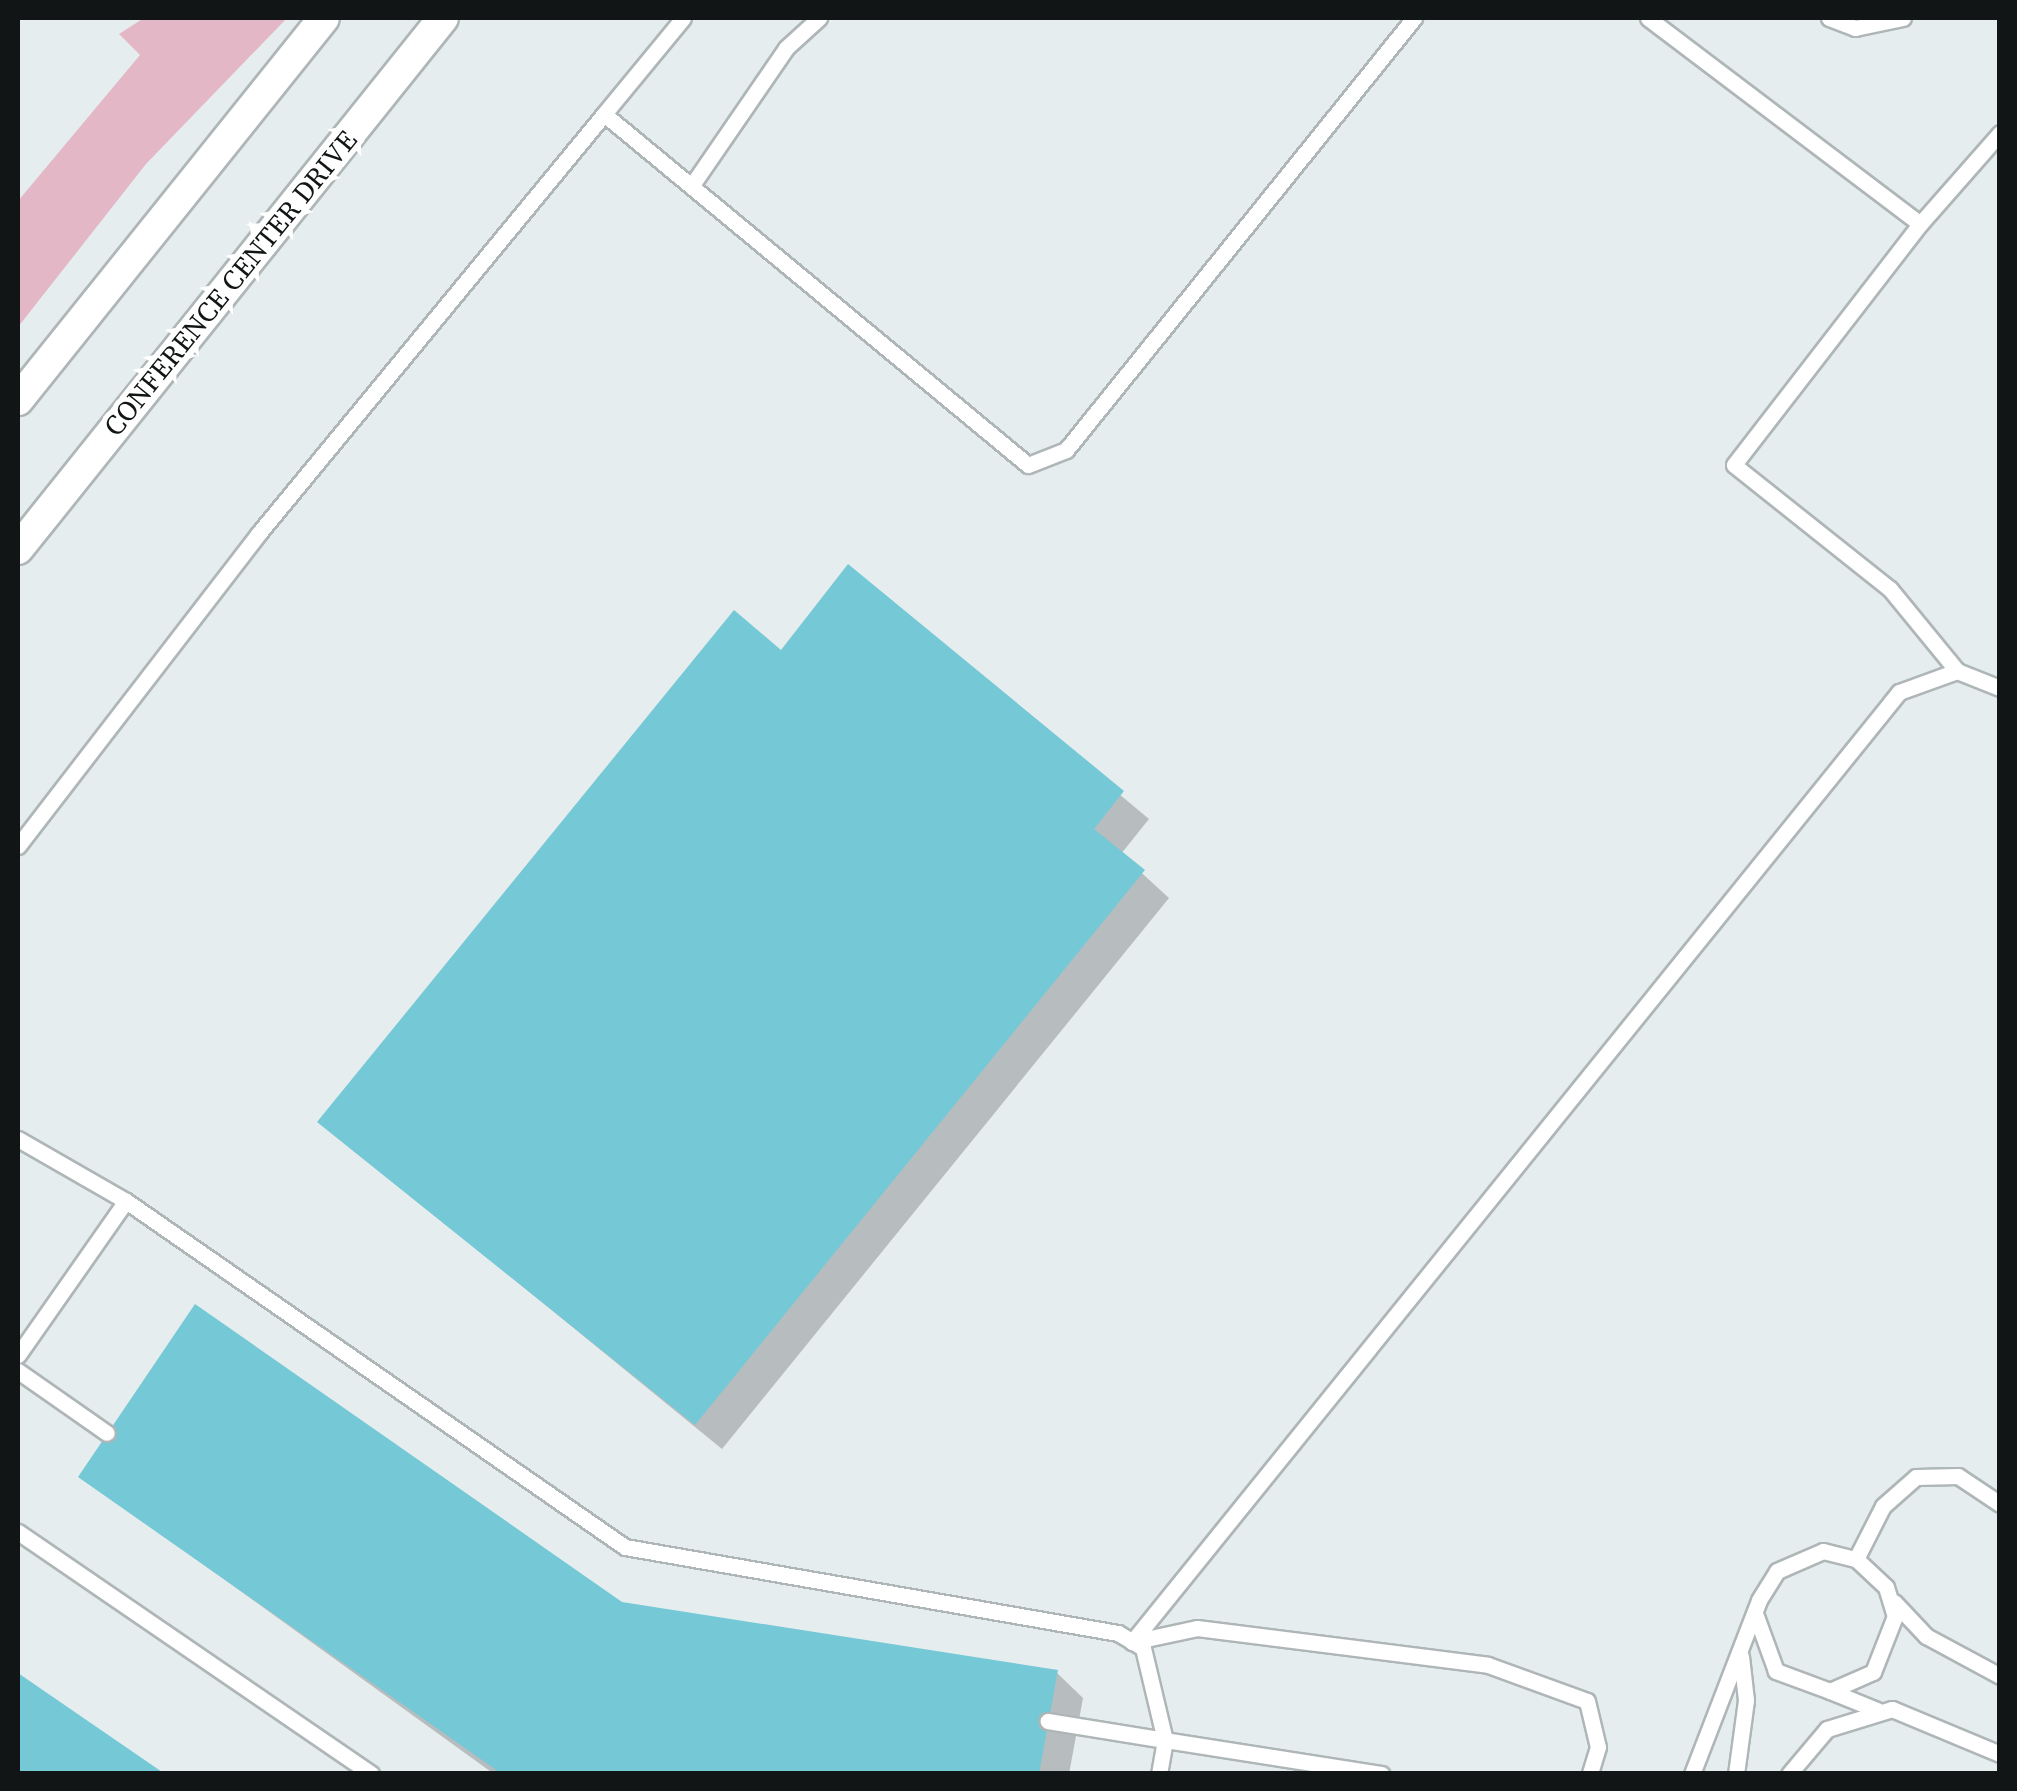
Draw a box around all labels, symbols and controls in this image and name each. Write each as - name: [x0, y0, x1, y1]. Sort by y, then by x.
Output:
- street label: CONFERENCE CENTER DRIVE: [96, 123, 364, 443]

